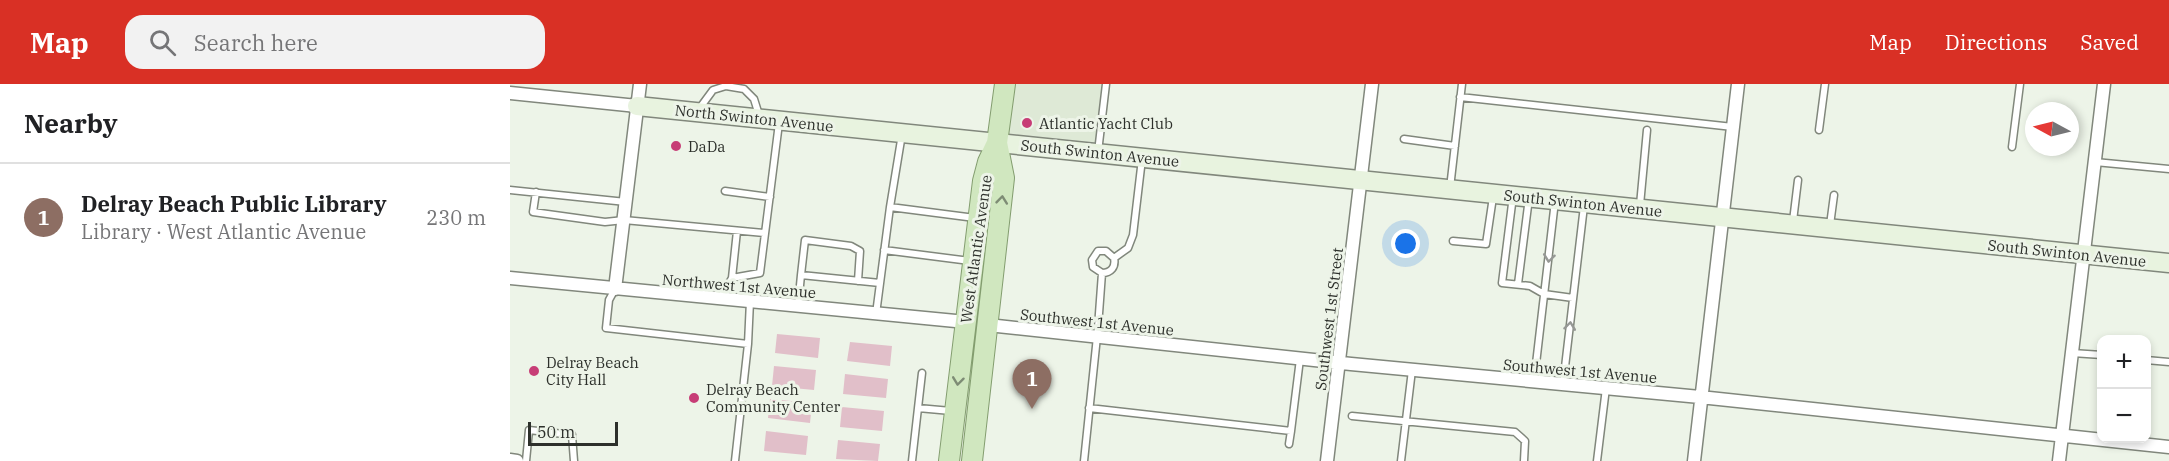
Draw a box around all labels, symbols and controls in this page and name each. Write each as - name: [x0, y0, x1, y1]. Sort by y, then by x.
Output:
- search box: [125, 15, 545, 69]
- text: Map: [30, 24, 89, 61]
- icon: search: [146, 26, 179, 59]
- text: Search here: [194, 28, 318, 57]
- text: Map: [1869, 28, 1912, 56]
- text: Directions: [1945, 28, 2047, 56]
- text: Saved: [2080, 28, 2139, 56]
- street label: North Swinton Avenue: [674, 100, 834, 136]
- north arrow: [2025, 102, 2079, 156]
- text: Nearby: [24, 106, 118, 140]
- place label: Atlantic Yacht Club: [1039, 114, 1173, 133]
- marker: Atlantic Yacht Club: [1020, 116, 1034, 130]
- street label: South Swinton Avenue: [1020, 135, 1180, 171]
- place label: DaDa: [688, 137, 726, 156]
- marker: DaDa: [669, 139, 683, 153]
- street label: West Atlantic Avenue: [956, 174, 996, 324]
- street label: South Swinton Avenue: [1503, 185, 1663, 221]
- text: Delray Beach Public Library: [81, 189, 387, 218]
- one-way arrow: [995, 196, 1007, 205]
- text: 1: [38, 204, 50, 231]
- text: 230 m: [426, 204, 486, 231]
- text: Library · West Atlantic Avenue: [81, 218, 366, 245]
- your location: [1391, 229, 1420, 258]
- street label: South Swinton Avenue: [1987, 235, 2147, 271]
- street label: Southwest 1st Street: [1311, 246, 1347, 392]
- one-way arrow: [1543, 254, 1555, 263]
- street label: Northwest 1st Avenue: [661, 270, 817, 302]
- street label: Southwest 1st Avenue: [1019, 304, 1175, 340]
- one-way arrow: [1563, 322, 1576, 331]
- map controls: [2097, 335, 2151, 443]
- button: +: [2097, 335, 2151, 389]
- place label: Delray Beach City Hall: [546, 353, 639, 389]
- street label: Southwest 1st Avenue: [1502, 355, 1658, 387]
- pin: 1: [1012, 360, 1052, 409]
- marker: Delray Beach City Hall: [527, 364, 541, 378]
- one-way arrow: [953, 376, 965, 385]
- place label: Delray Beach Community Center: [706, 380, 841, 416]
- button: −: [2097, 389, 2151, 443]
- marker: Delray Beach Community Center: [687, 391, 701, 405]
- scale bar: [528, 419, 618, 446]
- text: 50 m: [537, 422, 575, 442]

